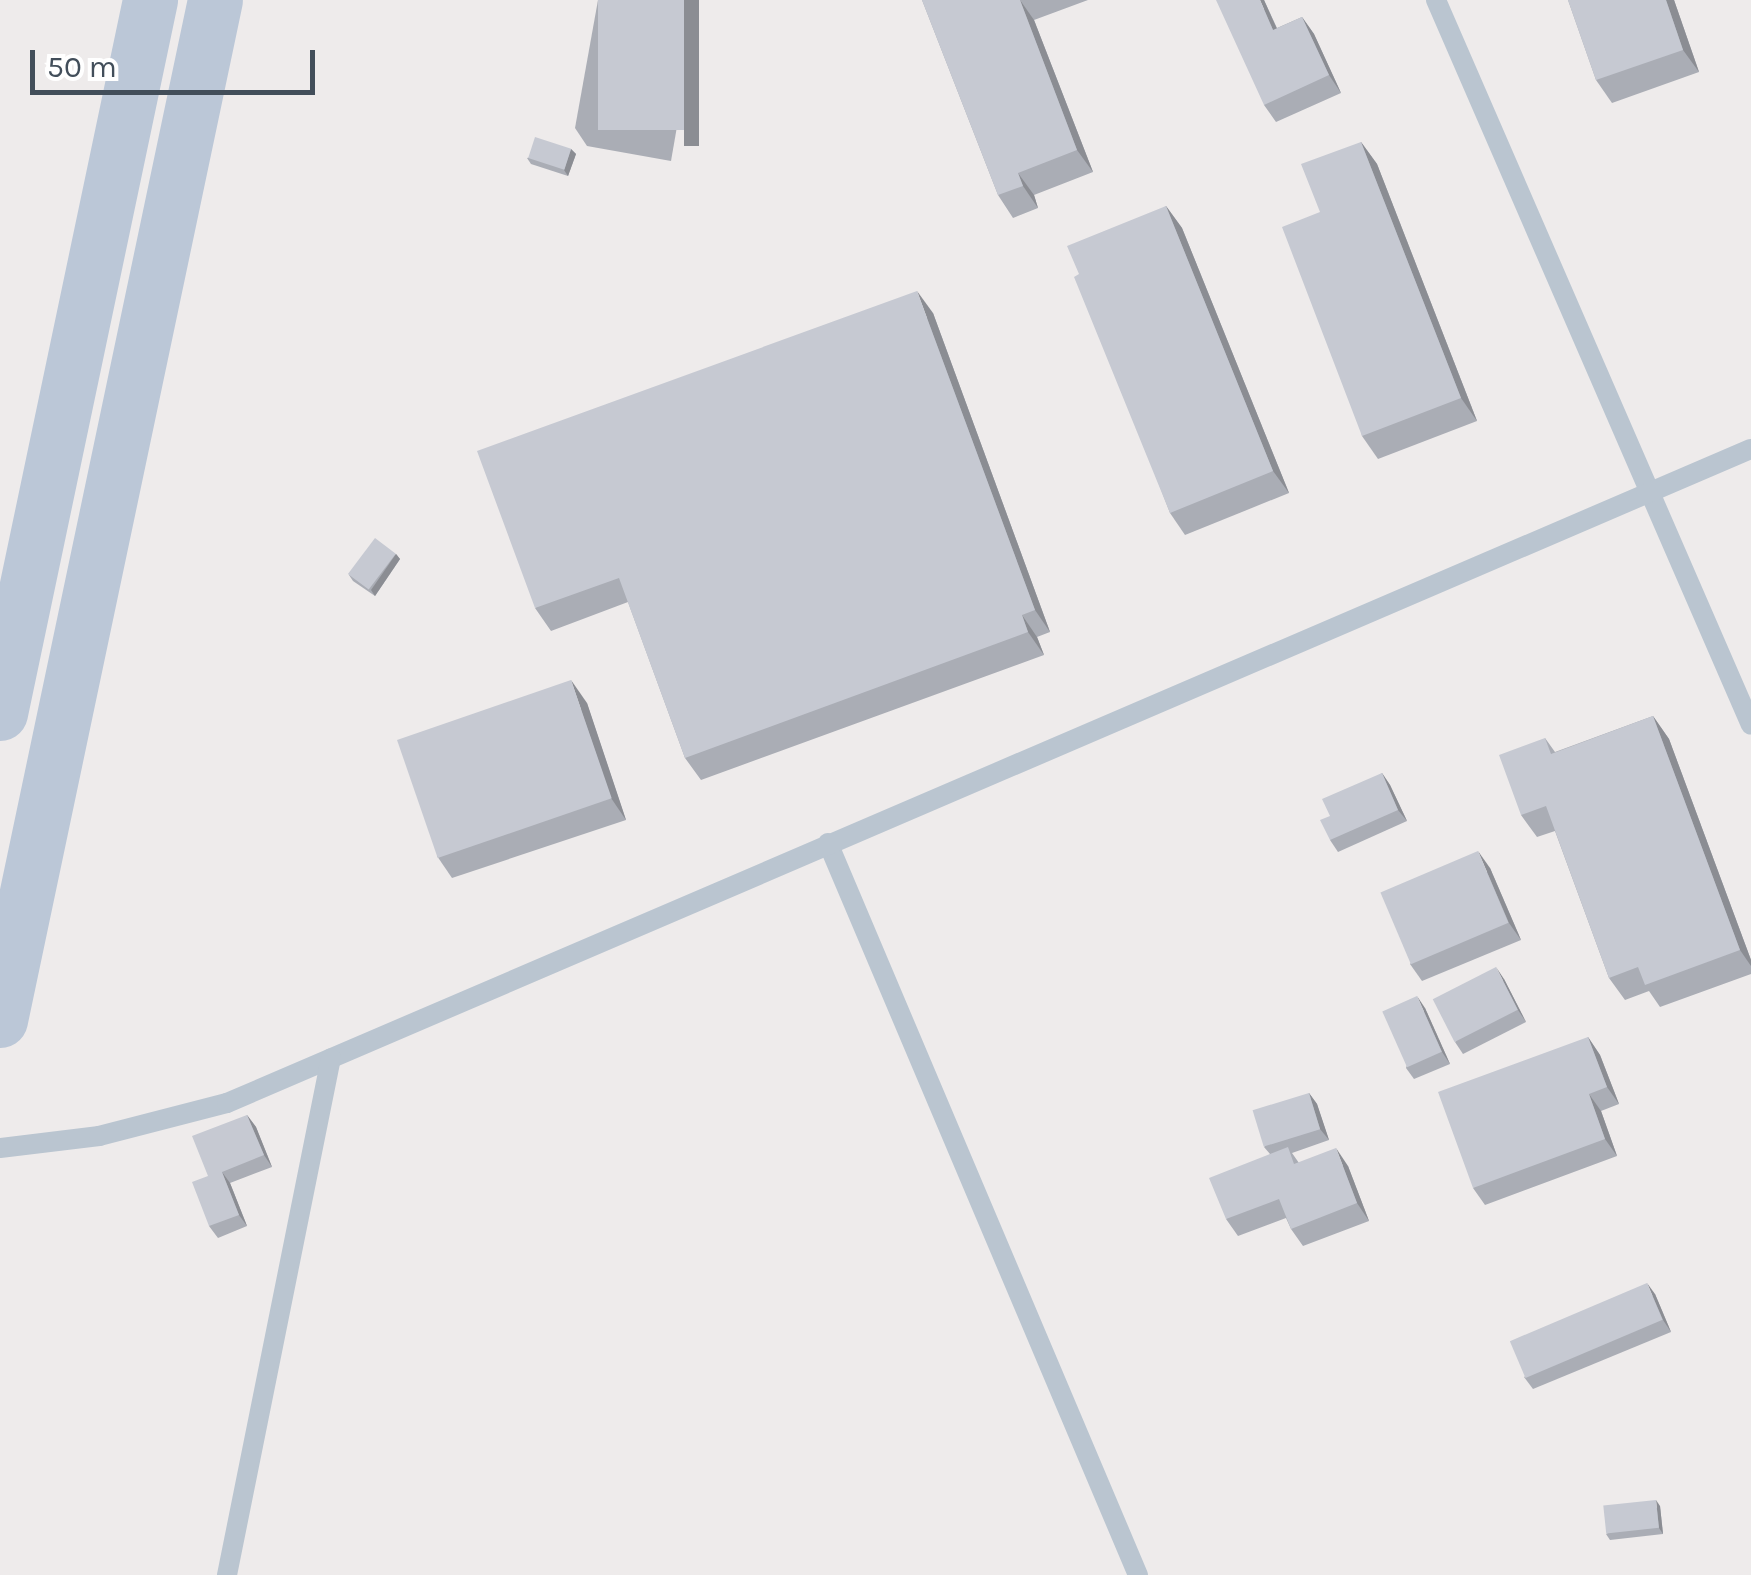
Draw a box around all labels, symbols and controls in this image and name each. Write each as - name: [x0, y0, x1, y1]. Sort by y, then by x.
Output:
- scale bar: [35, 30, 320, 92]
- text: 50 m: [47, 49, 117, 85]

